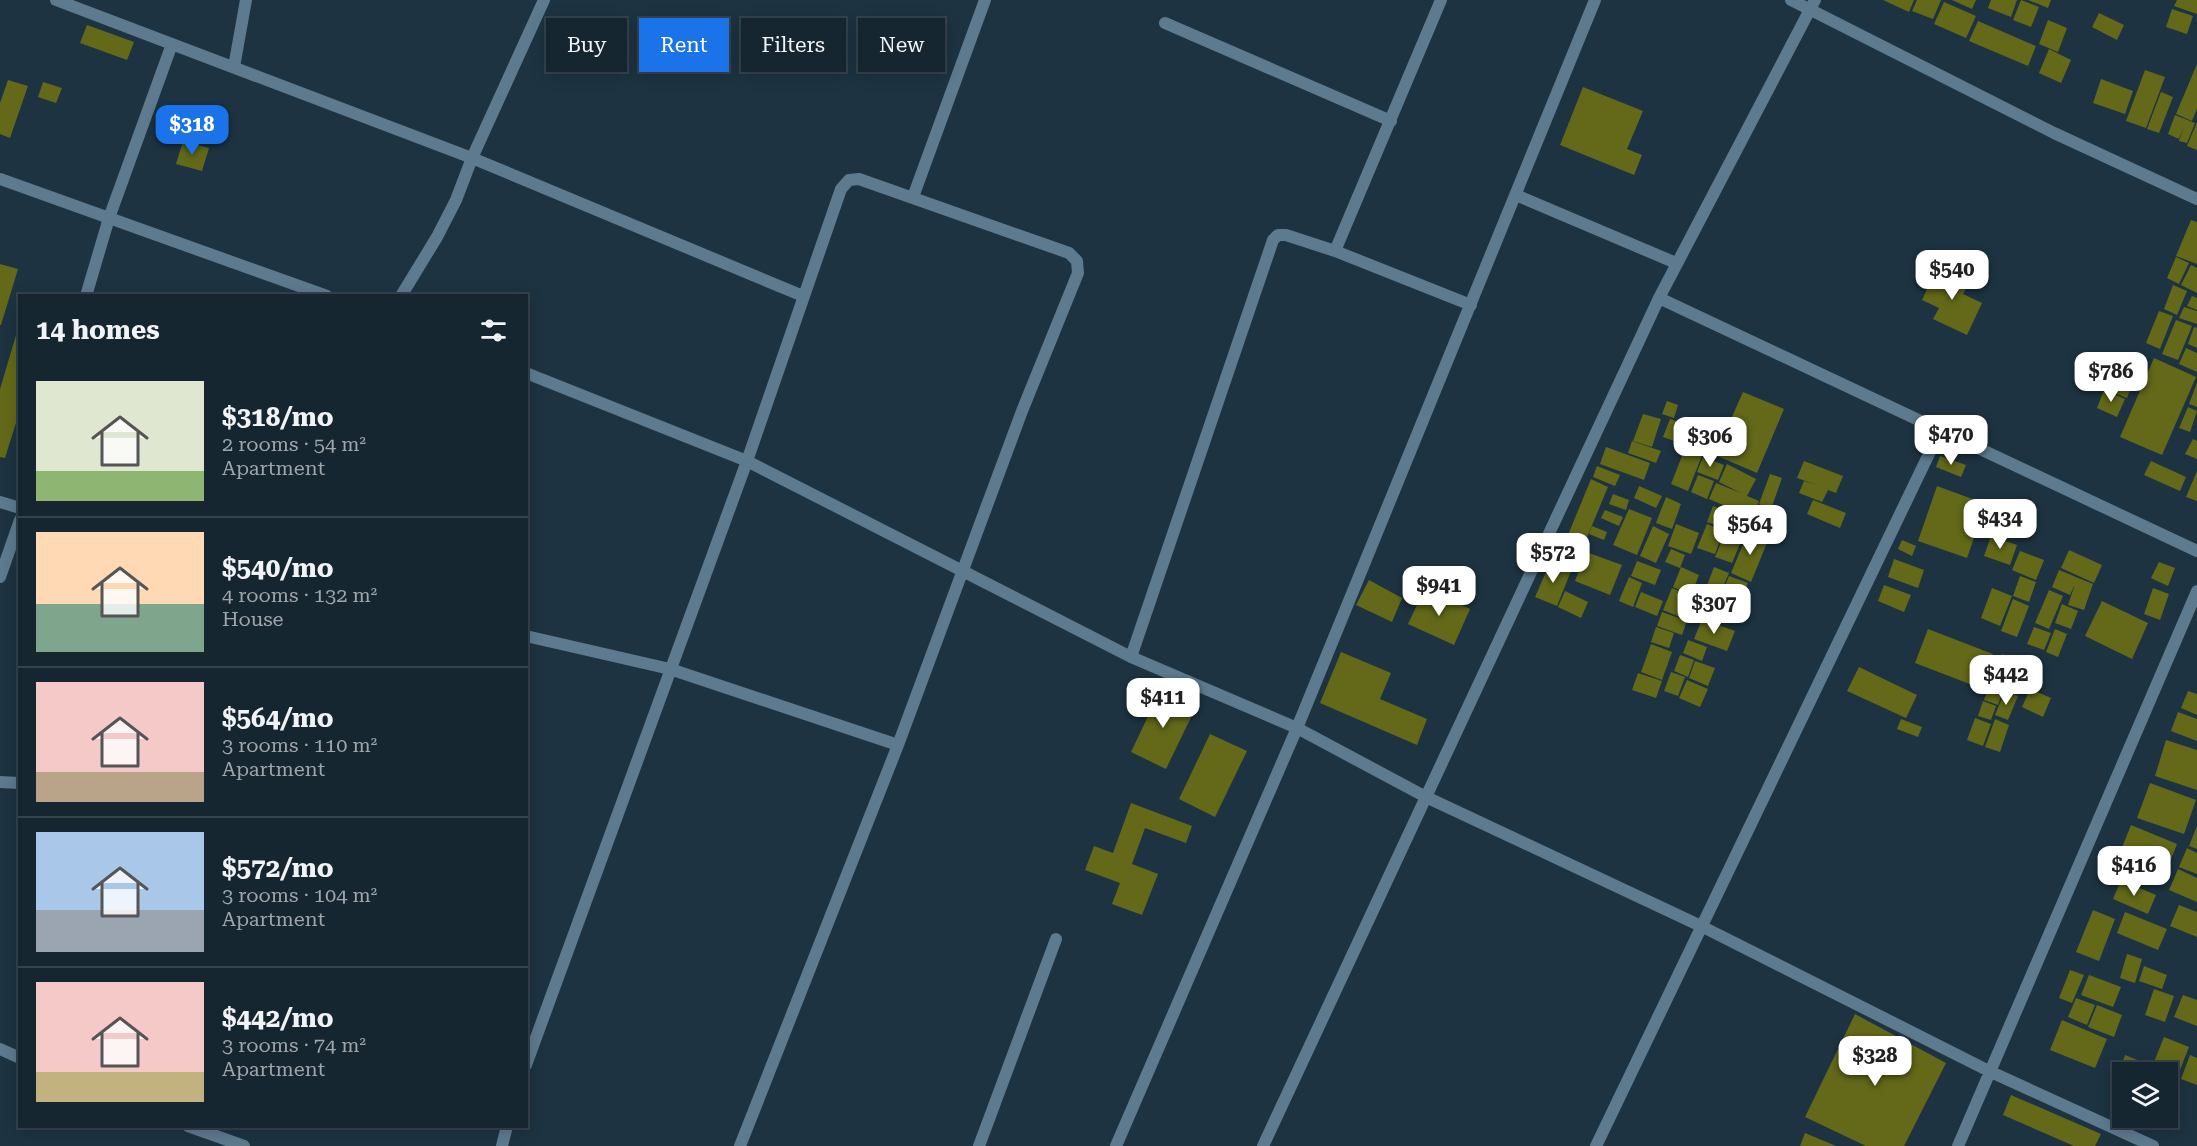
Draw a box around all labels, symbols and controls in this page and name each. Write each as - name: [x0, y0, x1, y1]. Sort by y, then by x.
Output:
- chip: Buy: [546, 18, 627, 72]
- chip: Rent: [639, 18, 729, 72]
- chip: Filters: [741, 18, 846, 72]
- chip: New: [858, 18, 945, 72]
- pin: $318: [156, 105, 228, 156]
- text: $318: [170, 112, 214, 136]
- pin: $540: [1916, 250, 1988, 301]
- text: $540: [1930, 257, 1974, 281]
- icon: filters: [477, 314, 510, 347]
- text: 14 homes: [36, 315, 160, 345]
- pin: $786: [2075, 352, 2147, 403]
- text: $786: [2089, 359, 2133, 383]
- text: $318/mo: [222, 402, 334, 432]
- icon: home: [84, 405, 156, 477]
- pin: $470: [1915, 415, 1987, 466]
- pin: $306: [1674, 417, 1746, 468]
- text: $470: [1929, 422, 1973, 446]
- text: $306: [1688, 424, 1732, 448]
- text: 2 rooms · 54 m²: [222, 432, 366, 456]
- text: Apartment: [222, 456, 325, 480]
- pin: $434: [1964, 499, 2036, 550]
- pin: $564: [1714, 505, 1786, 556]
- text: $434: [1978, 506, 2022, 530]
- text: $564: [1728, 512, 1772, 536]
- pin: $572: [1517, 533, 1589, 584]
- text: $572: [1531, 540, 1575, 564]
- text: $540/mo: [222, 553, 334, 583]
- icon: home: [84, 556, 156, 628]
- pin: $941: [1403, 566, 1475, 617]
- text: $941: [1417, 573, 1461, 597]
- text: 4 rooms · 132 m²: [222, 583, 377, 607]
- pin: $307: [1678, 584, 1750, 635]
- text: $307: [1692, 591, 1736, 615]
- text: House: [222, 607, 284, 631]
- pin: $442: [1970, 655, 2042, 706]
- text: $442: [1984, 662, 2028, 686]
- pin: $411: [1127, 678, 1199, 729]
- text: $411: [1141, 685, 1185, 709]
- text: $564/mo: [222, 703, 334, 733]
- icon: home: [84, 706, 156, 778]
- text: 3 rooms · 110 m²: [222, 733, 377, 757]
- text: Apartment: [222, 757, 325, 781]
- pin: $416: [2098, 846, 2170, 897]
- text: $572/mo: [222, 853, 334, 883]
- text: $416: [2112, 853, 2156, 877]
- icon: home: [84, 856, 156, 928]
- text: 3 rooms · 104 m²: [222, 883, 377, 907]
- text: Apartment: [222, 907, 325, 931]
- text: $442/mo: [222, 1003, 334, 1033]
- icon: home: [84, 1006, 156, 1078]
- text: 3 rooms · 74 m²: [222, 1033, 366, 1057]
- pin: $328: [1839, 1036, 1911, 1087]
- text: $328: [1853, 1043, 1897, 1067]
- text: Apartment: [222, 1057, 325, 1081]
- map controls: [2112, 1062, 2178, 1128]
- button: layers: [2112, 1062, 2178, 1128]

